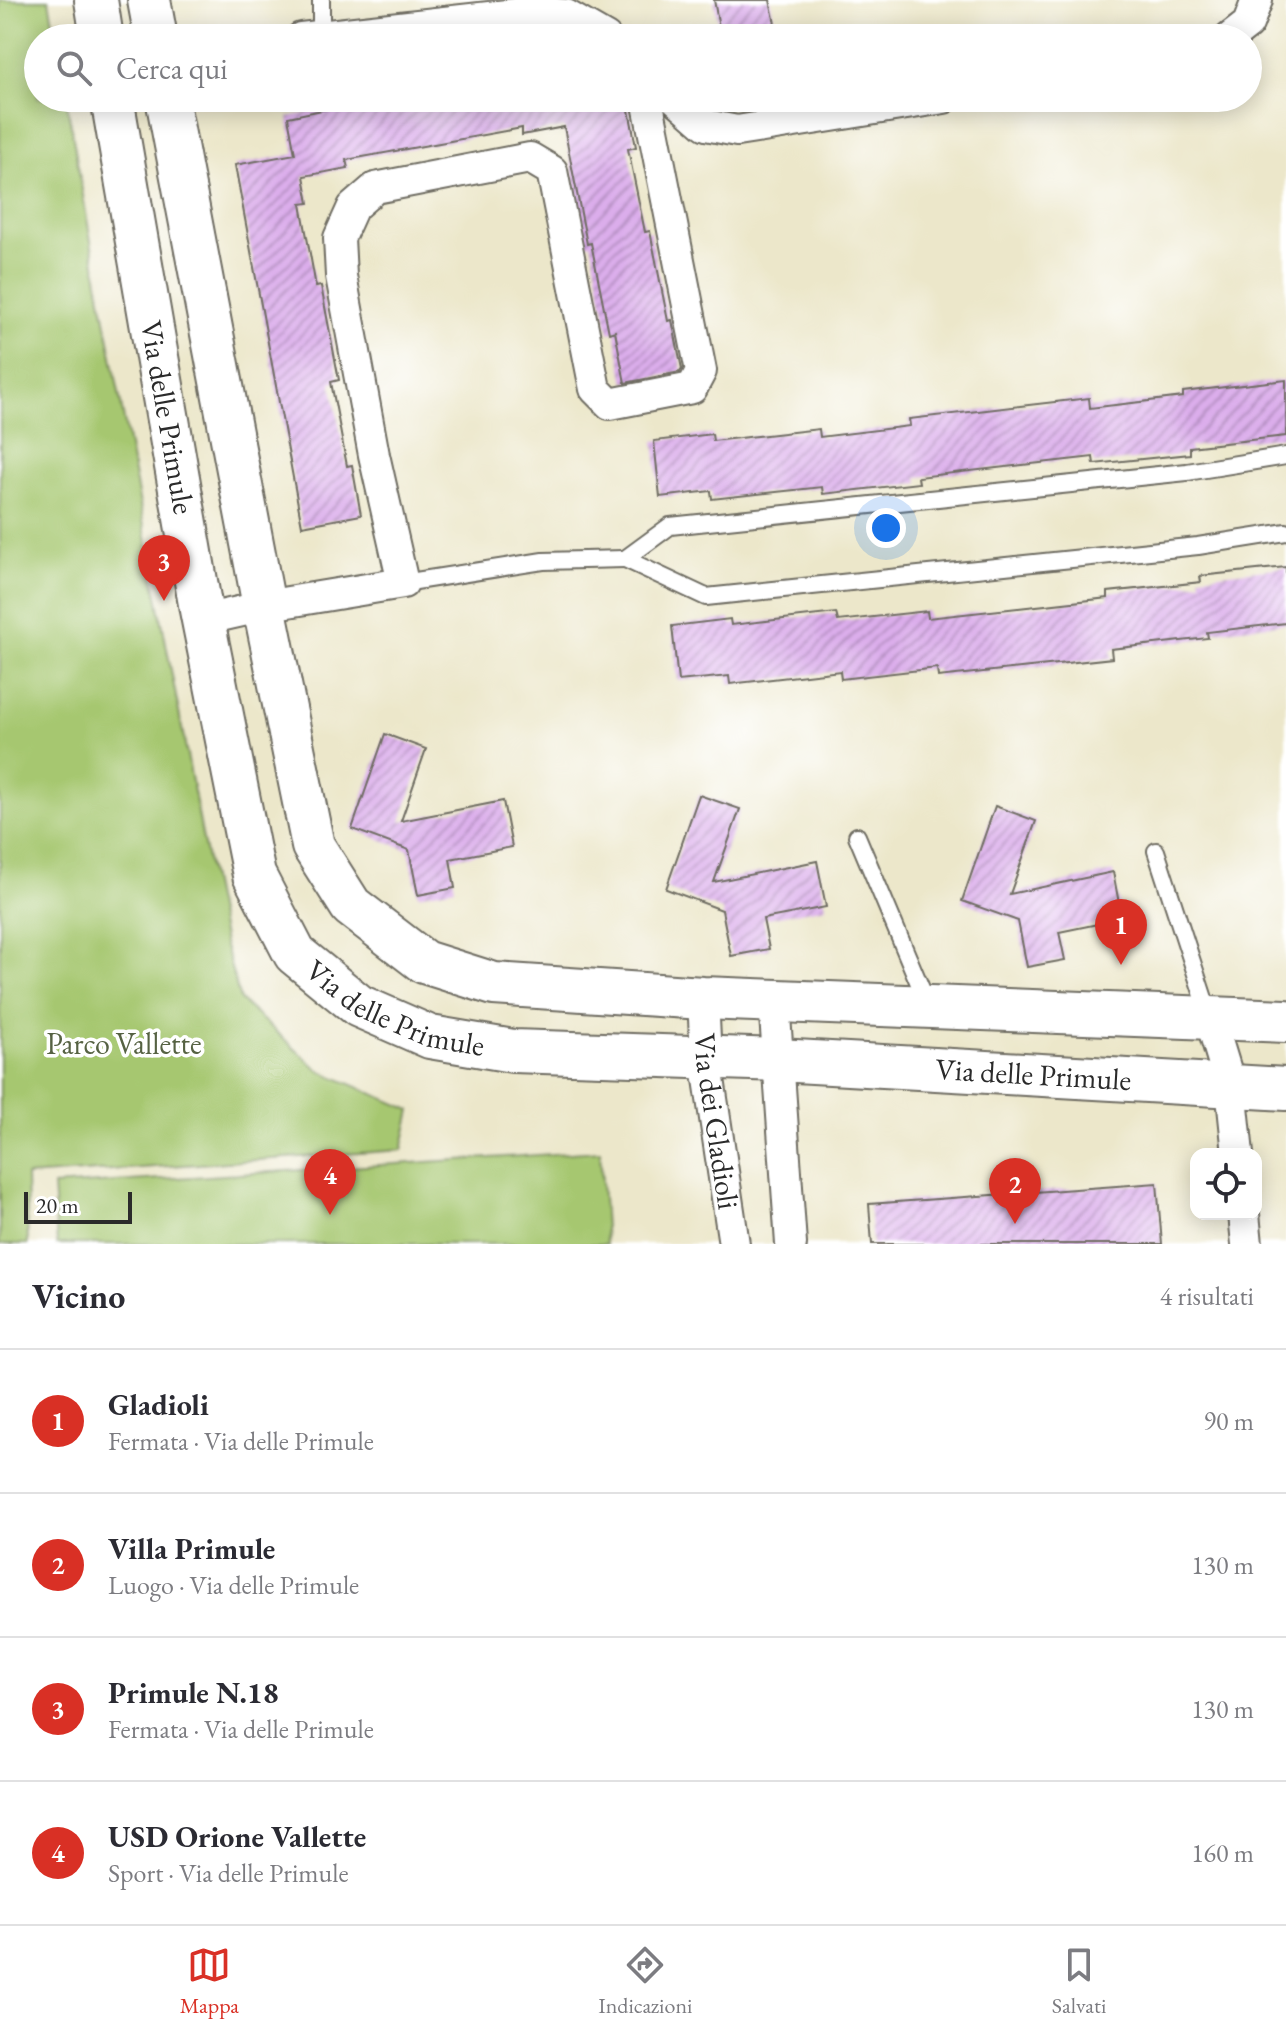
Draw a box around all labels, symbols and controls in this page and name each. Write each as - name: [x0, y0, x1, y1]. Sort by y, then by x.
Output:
- search box: [24, 24, 1262, 112]
- icon: search: [52, 46, 96, 90]
- text: Cerca qui: [116, 49, 228, 88]
- street label: Via delle Primule: [132, 317, 204, 517]
- your location: [866, 508, 906, 548]
- pin: 3: [138, 535, 190, 601]
- pin: 1: [1095, 899, 1147, 965]
- street label: Via delle Primule: [298, 951, 488, 1065]
- park label: Parco Vallette: [46, 1024, 202, 1063]
- street label: Via dei Gladioli: [686, 1032, 748, 1212]
- street label: Via delle Primule: [935, 1049, 1132, 1099]
- map controls: [1190, 1148, 1262, 1220]
- button: locate: [1190, 1148, 1262, 1220]
- pin: 4: [304, 1149, 356, 1215]
- pin: 2: [989, 1158, 1041, 1224]
- scale bar: [24, 1188, 132, 1224]
- text: 20 m: [36, 1191, 79, 1220]
- text: Vicino: [32, 1274, 125, 1318]
- text: 4 risultati: [1160, 1279, 1254, 1313]
- text: Gladioli: [108, 1385, 209, 1424]
- text: 1: [51, 1404, 65, 1438]
- text: 90 m: [1204, 1404, 1254, 1438]
- text: Fermata · Via delle Primule: [108, 1424, 374, 1458]
- text: Villa Primule: [108, 1529, 275, 1568]
- text: 2: [51, 1548, 65, 1582]
- text: 130 m: [1191, 1548, 1254, 1582]
- text: Luogo · Via delle Primule: [108, 1568, 359, 1602]
- text: Primule N.18: [108, 1673, 279, 1712]
- text: 3: [51, 1692, 65, 1726]
- text: 130 m: [1191, 1692, 1254, 1726]
- text: Fermata · Via delle Primule: [108, 1712, 374, 1746]
- text: USD Orione Vallette: [108, 1817, 366, 1856]
- text: 4: [51, 1836, 65, 1870]
- text: 160 m: [1191, 1836, 1254, 1870]
- text: Sport · Via delle Primule: [108, 1856, 349, 1890]
- tab: Mappa: [180, 1943, 239, 2020]
- tab: Indicazioni: [598, 1943, 692, 2020]
- tab: Salvati: [1052, 1943, 1106, 2020]

